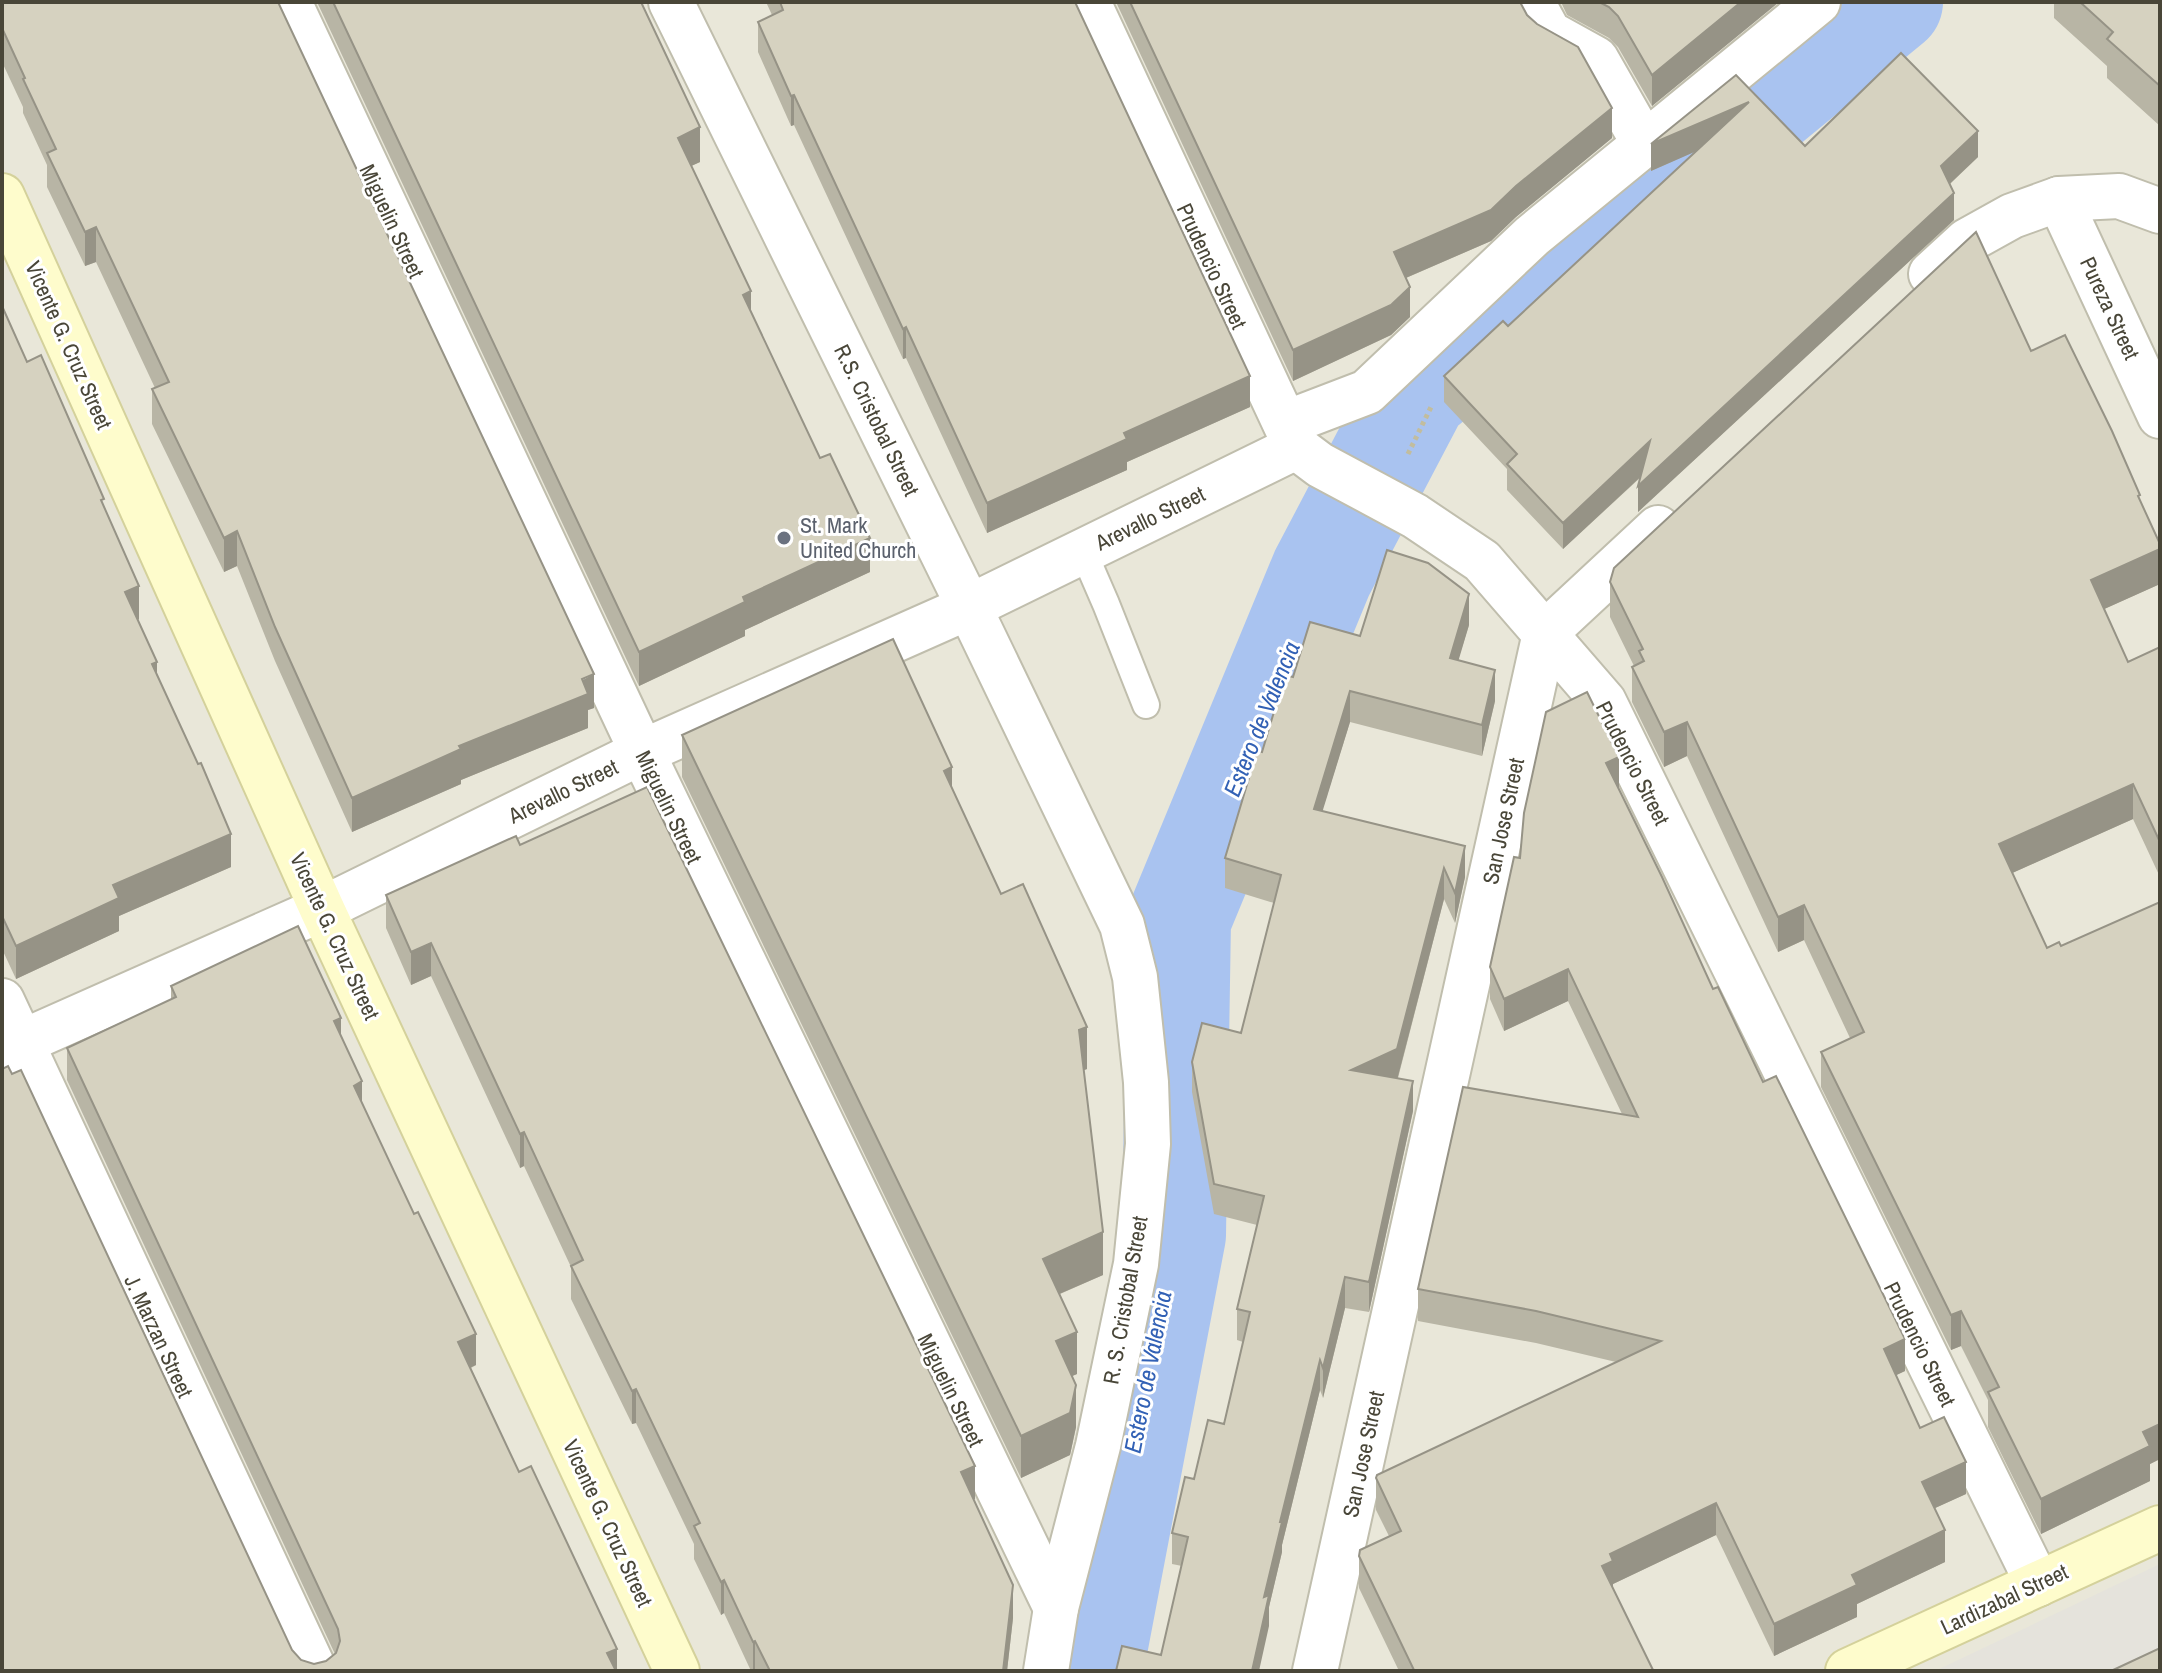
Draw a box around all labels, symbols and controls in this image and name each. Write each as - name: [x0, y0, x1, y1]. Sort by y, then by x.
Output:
- street label: Miguelin Street: [353, 159, 431, 283]
- street label: Prudencio Street: [1170, 198, 1254, 334]
- street label: Pureza Street: [2073, 252, 2147, 364]
- street label: Vicente G. Cruz Street: [18, 256, 120, 434]
- street label: R.S. Cristobal Street: [827, 339, 927, 501]
- street label: Arevallo Street: [1089, 479, 1210, 558]
- place label: St. Mark United Church: [800, 510, 916, 565]
- marker: St. Mark United Church: [775, 529, 793, 547]
- water label: Estero de Valencia: [1215, 636, 1307, 801]
- street label: Prudencio Street: [1589, 696, 1677, 830]
- street label: Miguelin Street: [629, 745, 709, 869]
- street label: Arevallo Street: [502, 752, 623, 831]
- street label: San Jose Street: [1475, 755, 1531, 887]
- street label: Vicente G. Cruz Street: [283, 848, 387, 1024]
- street label: R. S. Cristobal Street: [1095, 1213, 1155, 1387]
- street label: J. Marzan Street: [117, 1270, 201, 1402]
- street label: Prudencio Street: [1877, 1277, 1963, 1411]
- water label: Estero de Valencia: [1116, 1288, 1178, 1456]
- street label: Miguelin Street: [911, 1328, 991, 1452]
- street label: San Jose Street: [1335, 1388, 1391, 1520]
- street label: Vicente G. Cruz Street: [556, 1435, 660, 1611]
- street label: Lardizabal Street: [1935, 1556, 2073, 1642]

